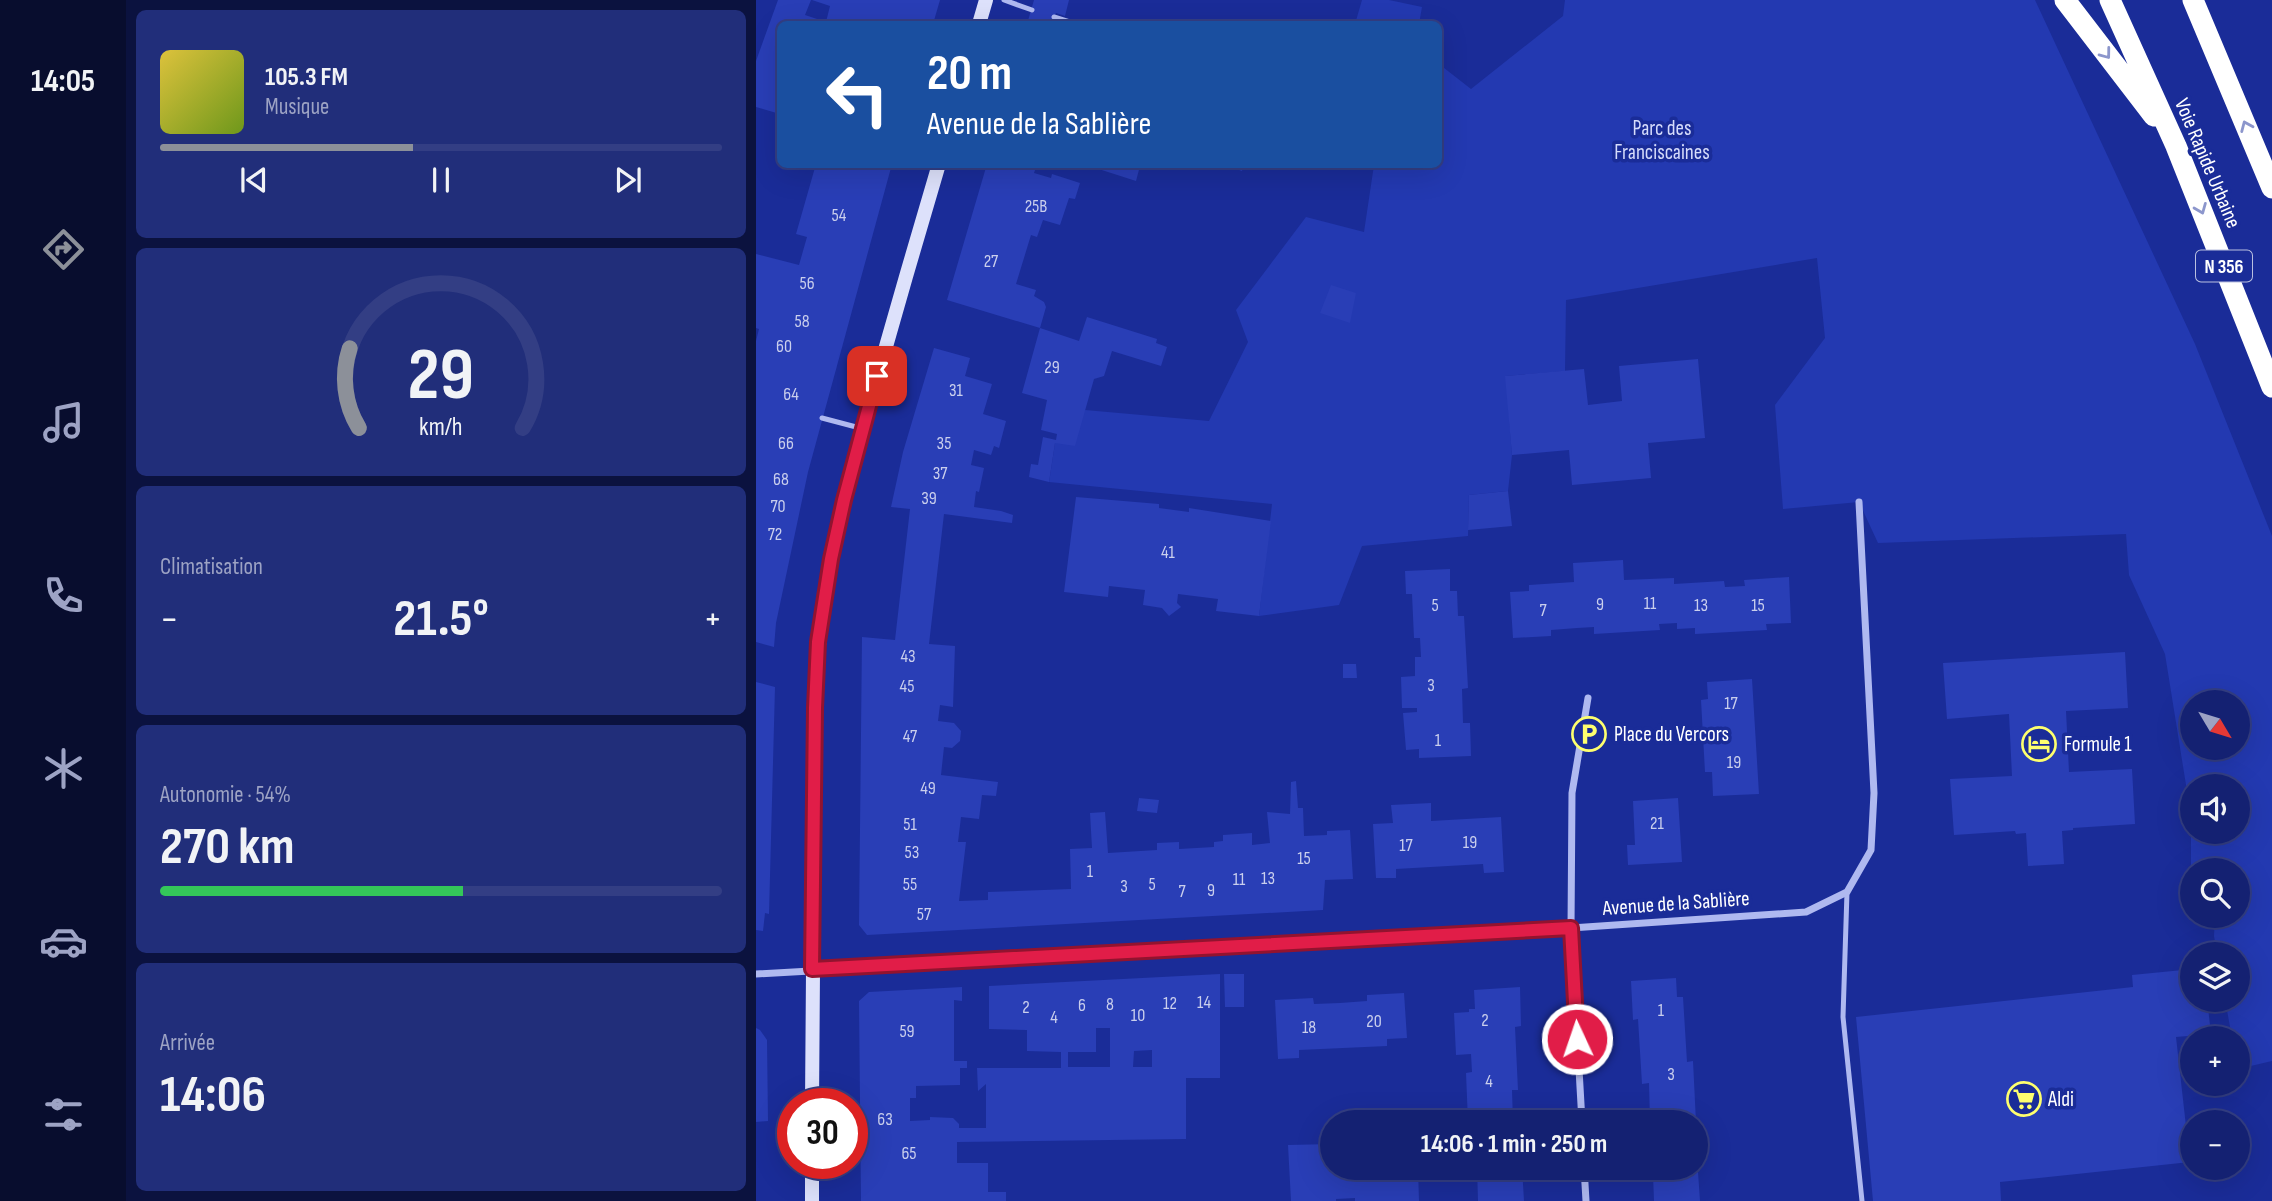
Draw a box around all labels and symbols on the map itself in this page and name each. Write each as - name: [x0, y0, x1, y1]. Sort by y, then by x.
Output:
- one-way arrow: [2098, 47, 2111, 59]
- street label: Voie Rapide Urbaine: [2169, 95, 2246, 232]
- park label: Parc des Franciscaines: [1614, 116, 1710, 165]
- one-way arrow: [2240, 120, 2254, 132]
- house number: 25B: [1025, 196, 1047, 217]
- one-way arrow: [2193, 203, 2207, 215]
- house number: 54: [832, 205, 847, 226]
- road number: N 356: [2196, 250, 2252, 282]
- house number: 27: [984, 251, 999, 272]
- house number: 56: [799, 273, 815, 294]
- house number: 58: [794, 311, 810, 332]
- house number: 60: [776, 336, 792, 357]
- pin: [847, 346, 907, 406]
- house number: 29: [1044, 357, 1060, 378]
- house number: 31: [949, 380, 964, 401]
- house number: 64: [783, 384, 799, 405]
- house number: 66: [778, 433, 794, 454]
- house number: 35: [937, 433, 951, 454]
- house number: 37: [933, 463, 948, 484]
- house number: 68: [773, 469, 789, 490]
- house number: 39: [921, 488, 937, 509]
- house number: 70: [770, 496, 786, 517]
- house number: 72: [768, 524, 782, 545]
- house number: 41: [1161, 542, 1176, 563]
- house number: 11: [1644, 593, 1657, 614]
- house number: 9: [1596, 594, 1604, 615]
- house number: 5: [1431, 595, 1439, 616]
- house number: 13: [1694, 595, 1708, 616]
- house number: 15: [1751, 595, 1765, 616]
- house number: 7: [1539, 600, 1547, 621]
- house number: 43: [900, 646, 916, 667]
- house number: 3: [1427, 675, 1435, 696]
- house number: 45: [900, 676, 914, 697]
- north arrow: [2180, 690, 2250, 760]
- house number: 17: [1724, 693, 1739, 714]
- parking icon: Place du Vercors: [1570, 715, 1608, 753]
- place label: Place du Vercors: [1614, 722, 1729, 747]
- hotel icon: Formule 1: [2020, 725, 2058, 763]
- house number: 47: [903, 726, 918, 747]
- house number: 1: [1435, 730, 1442, 751]
- place label: Formule 1: [2064, 732, 2132, 757]
- house number: 19: [1727, 752, 1741, 773]
- house number: 49: [920, 778, 936, 799]
- house number: 21: [1650, 813, 1665, 834]
- house number: 51: [903, 814, 917, 835]
- house number: 19: [1463, 832, 1477, 853]
- house number: 17: [1399, 835, 1414, 856]
- house number: 53: [905, 842, 919, 863]
- house number: 15: [1297, 848, 1311, 869]
- house number: 1: [1087, 861, 1094, 882]
- house number: 13: [1261, 868, 1275, 889]
- house number: 11: [1233, 869, 1246, 890]
- house number: 55: [903, 874, 917, 895]
- house number: 5: [1148, 874, 1156, 895]
- house number: 3: [1120, 876, 1128, 897]
- house number: 9: [1207, 880, 1215, 901]
- house number: 7: [1178, 881, 1186, 902]
- street label: Avenue de la Sablière: [1601, 886, 1750, 921]
- house number: 57: [917, 904, 932, 925]
- house number: 14: [1197, 992, 1211, 1013]
- house number: 12: [1163, 993, 1177, 1014]
- house number: 8: [1106, 994, 1114, 1015]
- house number: 6: [1078, 995, 1086, 1016]
- house number: 2: [1022, 997, 1030, 1018]
- house number: 1: [1658, 1000, 1665, 1021]
- position arrow: [1540, 1002, 1614, 1076]
- house number: 10: [1131, 1005, 1145, 1026]
- house number: 4: [1050, 1007, 1058, 1028]
- house number: 2: [1481, 1010, 1489, 1031]
- house number: 20: [1366, 1011, 1382, 1032]
- house number: 18: [1302, 1017, 1316, 1038]
- house number: 59: [899, 1021, 915, 1042]
- house number: 3: [1667, 1064, 1675, 1085]
- house number: 4: [1485, 1071, 1493, 1092]
- supermarket icon: Aldi: [2005, 1080, 2043, 1118]
- place label: Aldi: [2047, 1087, 2074, 1112]
- speed limit sign: 30: [777, 1088, 868, 1179]
- house number: 63: [877, 1109, 893, 1130]
- house number: 65: [901, 1143, 917, 1164]

